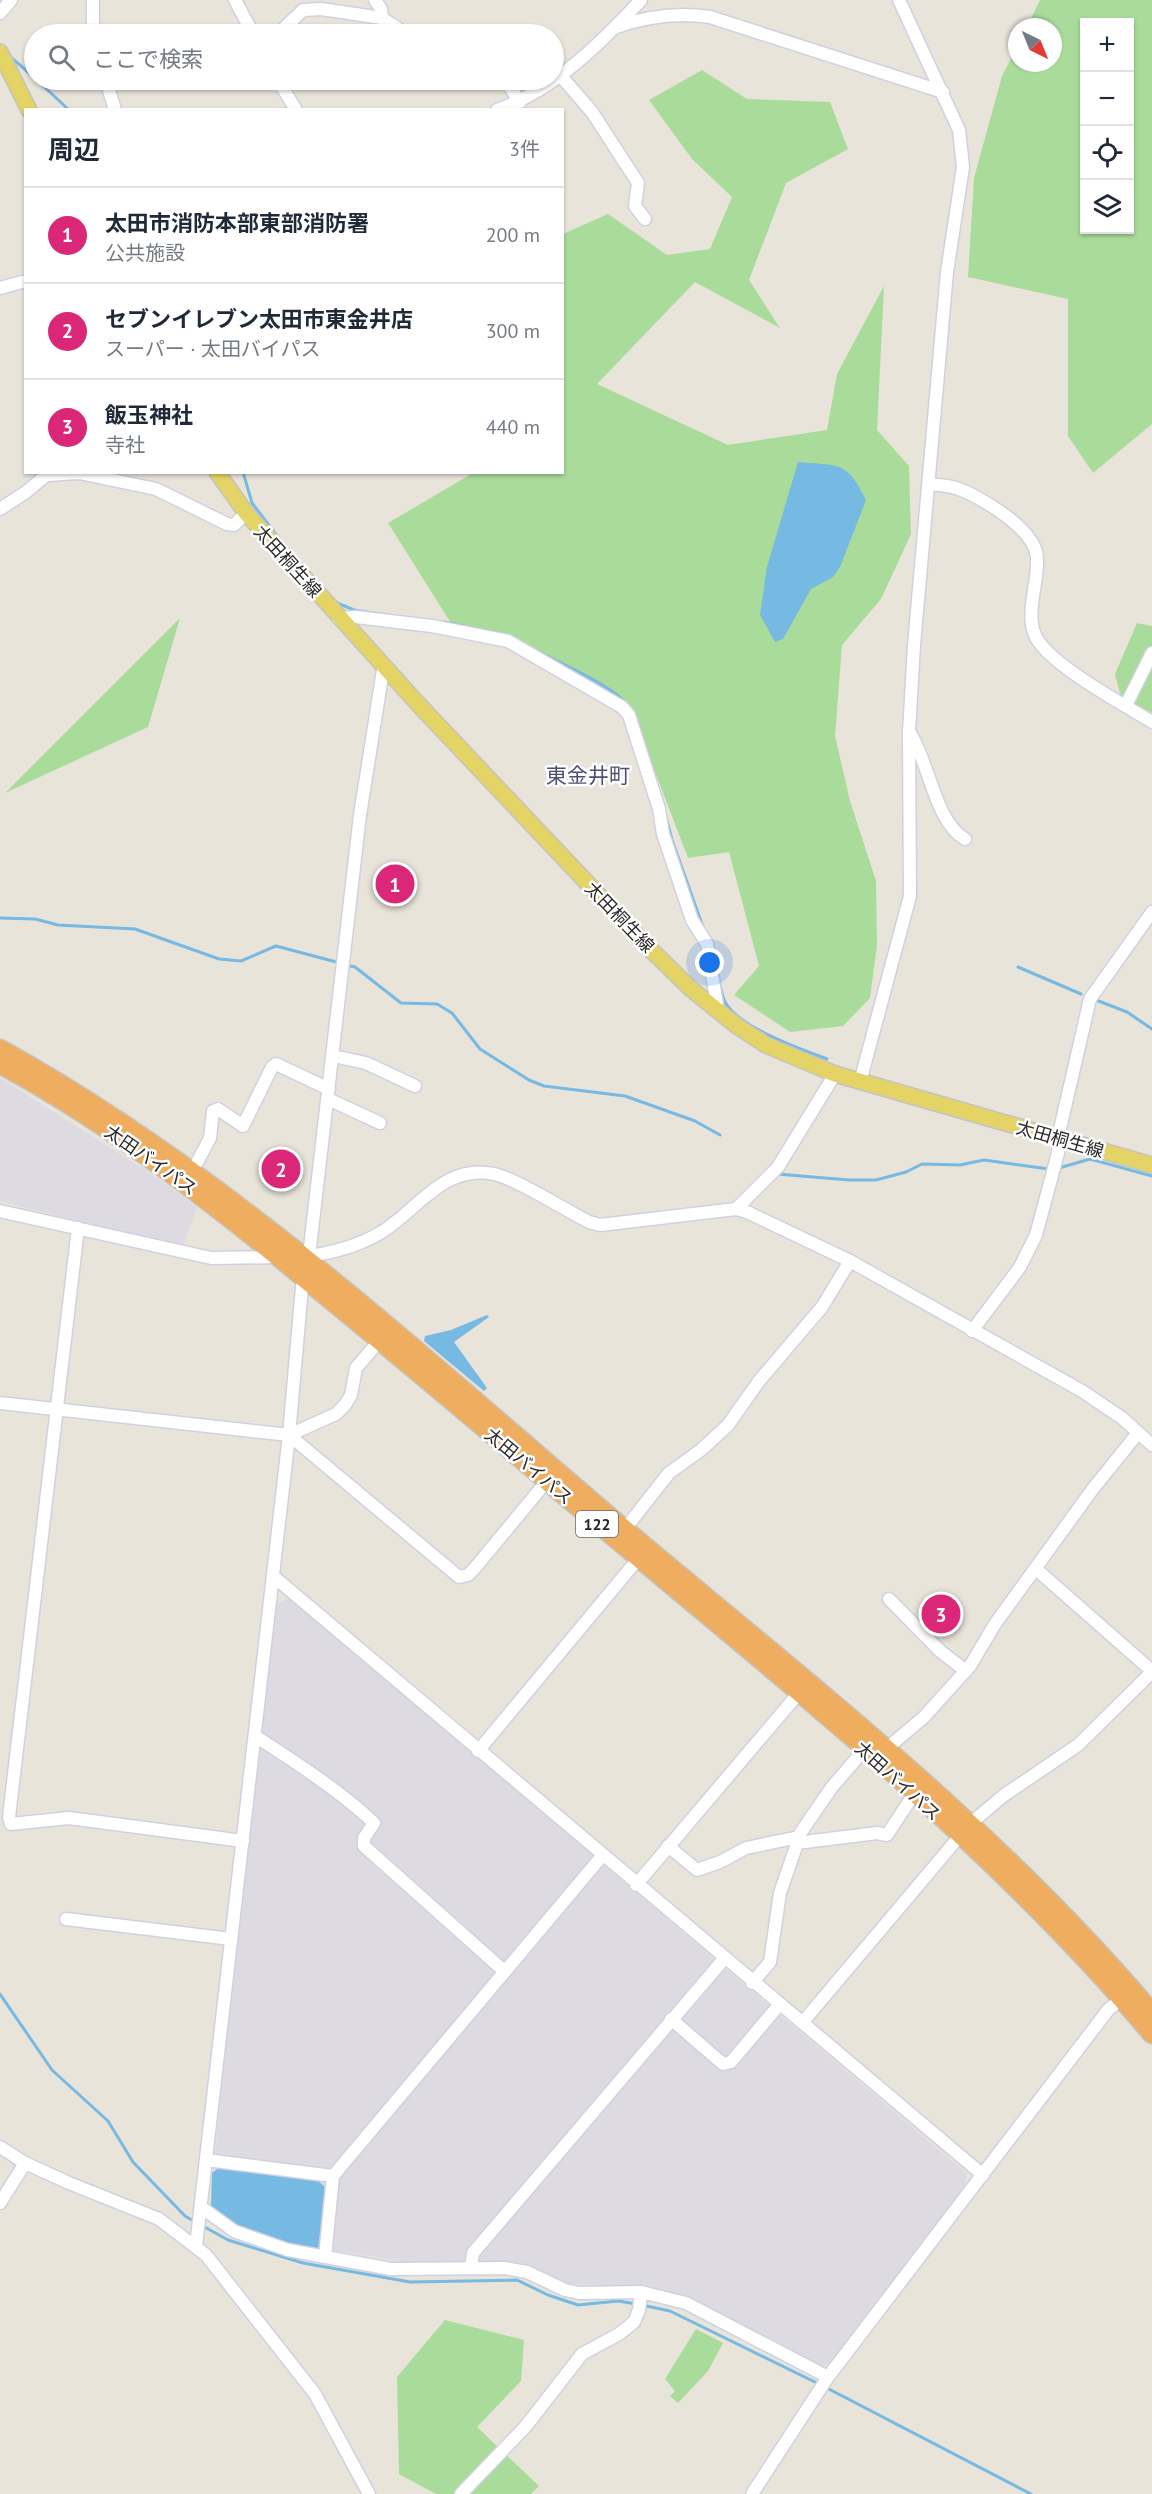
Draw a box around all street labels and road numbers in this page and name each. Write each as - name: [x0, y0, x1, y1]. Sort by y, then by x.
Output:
- street label: 太田桐生線: [249, 520, 327, 602]
- street label: 太田桐生線: [580, 877, 660, 957]
- street label: 太田桐生線: [1014, 1116, 1106, 1162]
- street label: 太田バイパス: [100, 1120, 202, 1200]
- street label: 太田バイパス: [480, 1423, 578, 1509]
- road number: 122: [576, 1511, 618, 1537]
- street label: 太田バイパス: [850, 1736, 946, 1826]

